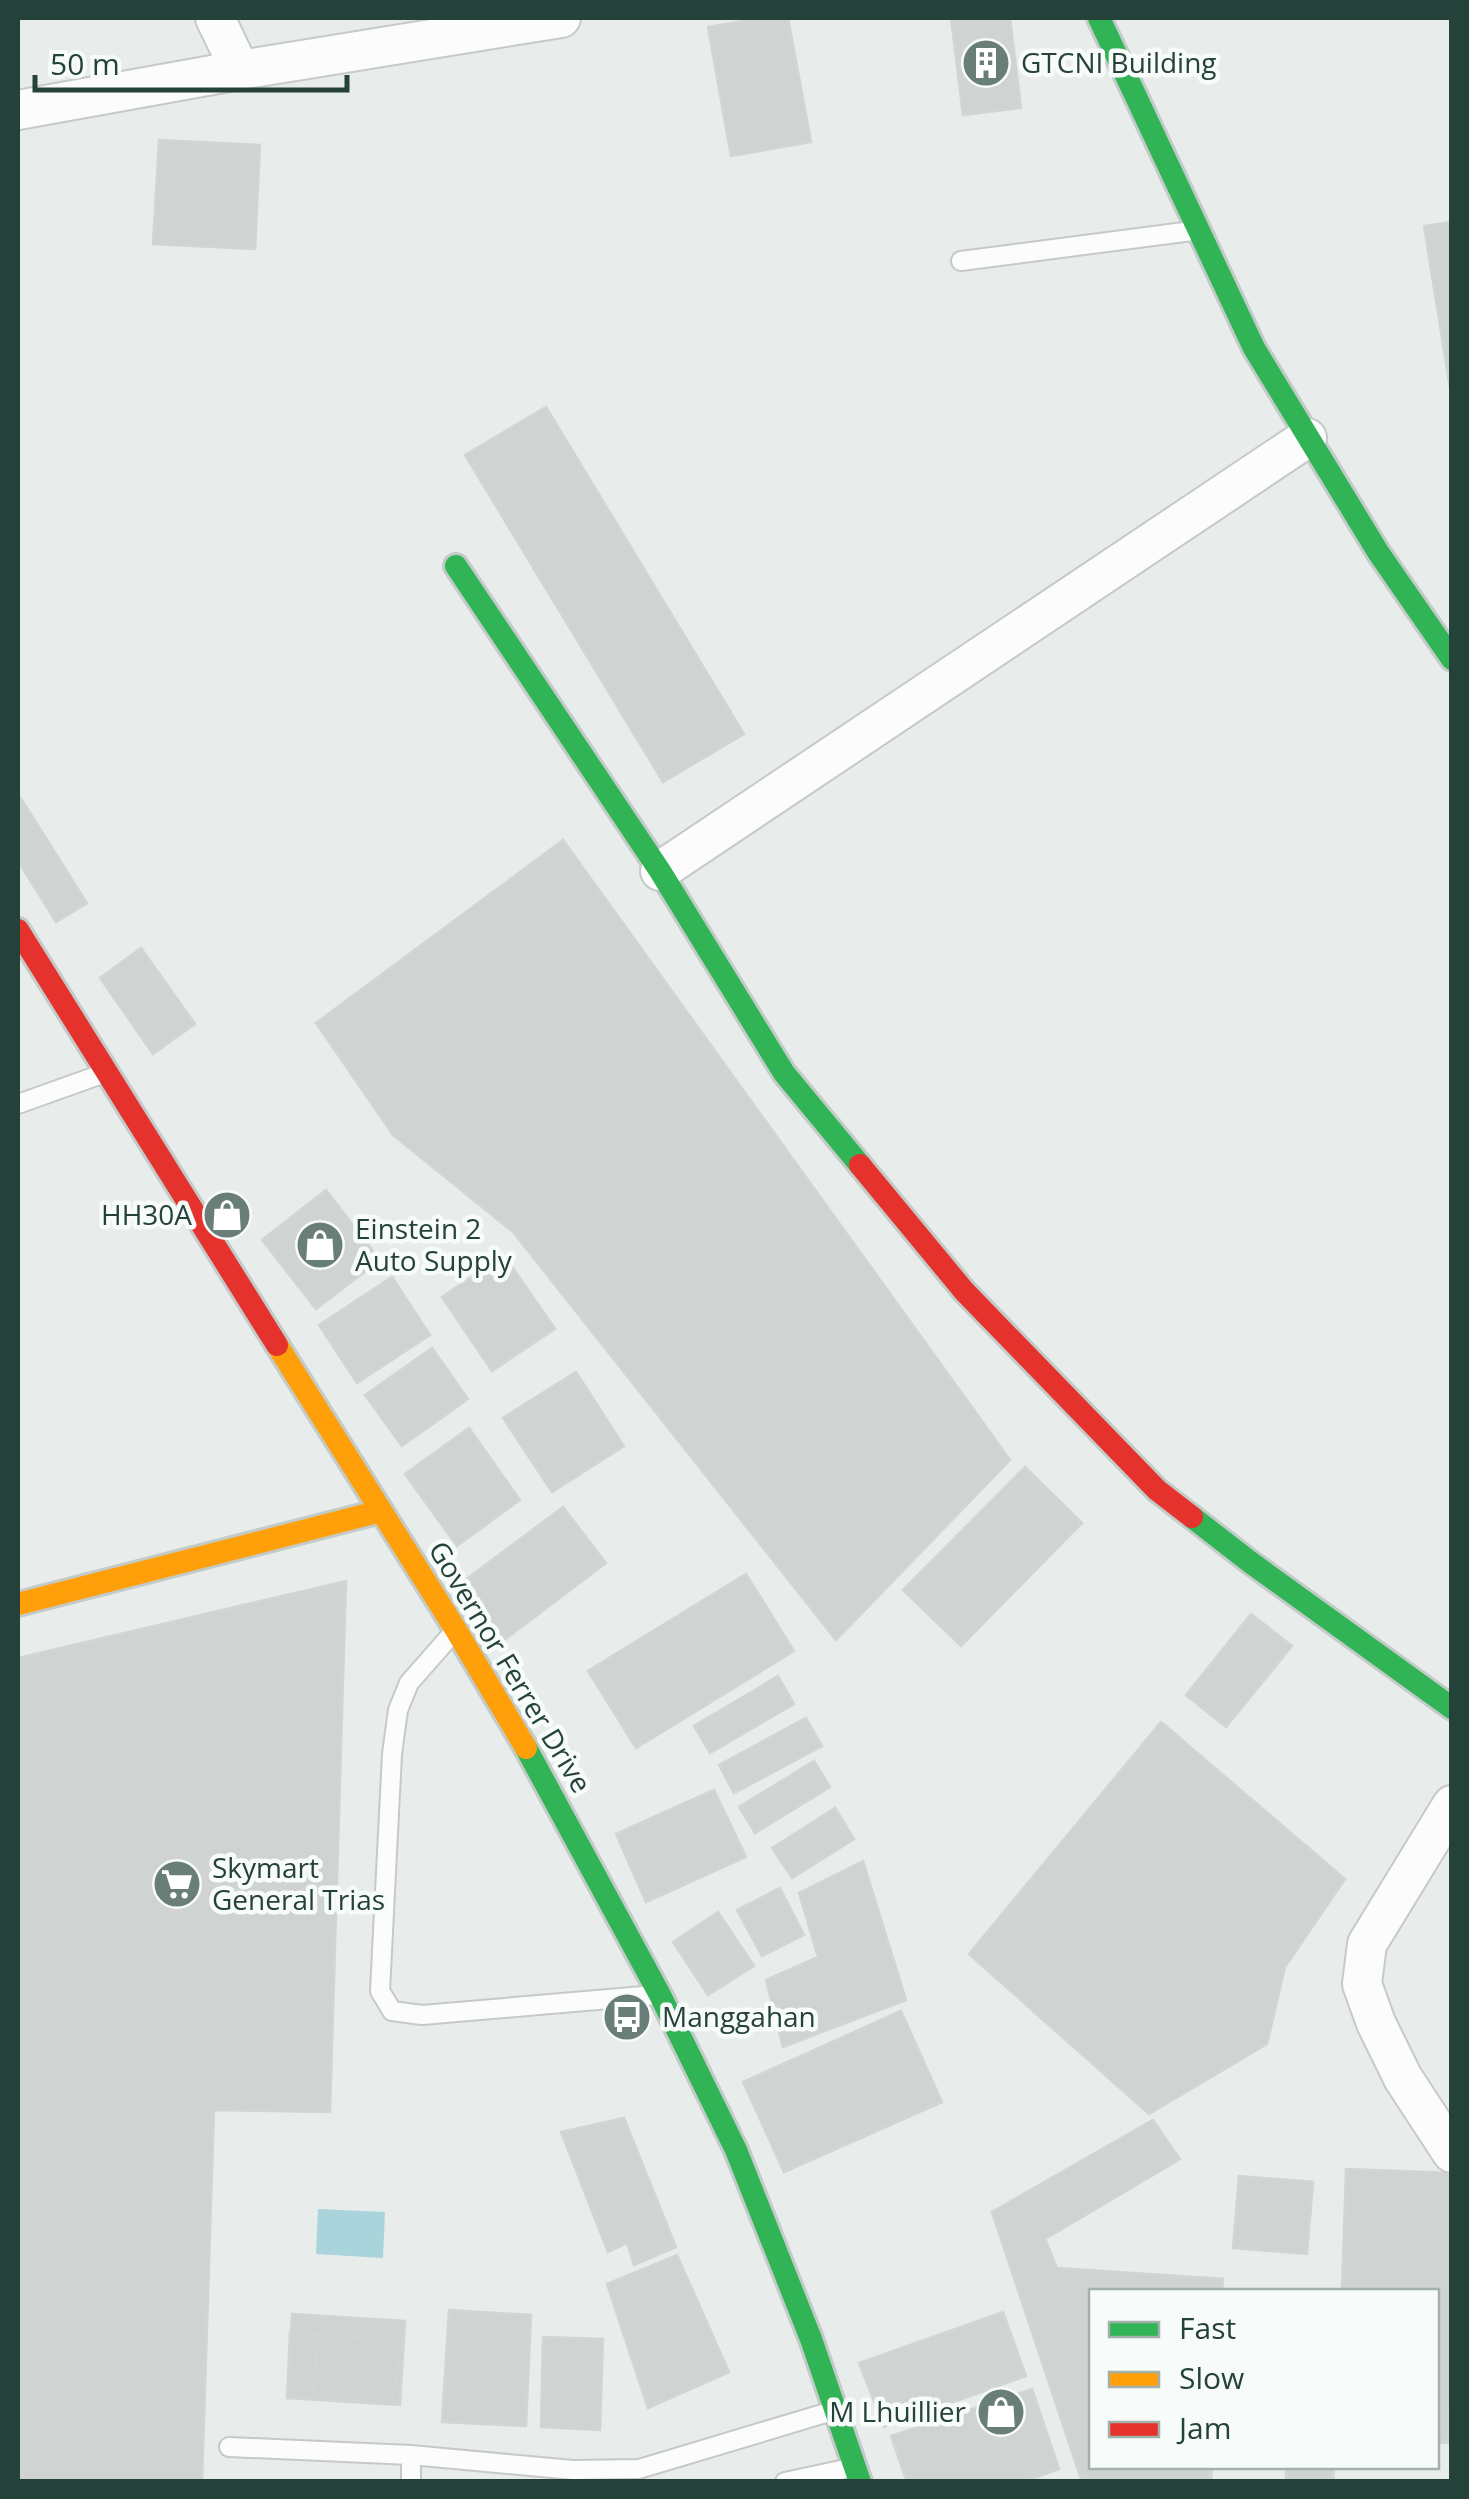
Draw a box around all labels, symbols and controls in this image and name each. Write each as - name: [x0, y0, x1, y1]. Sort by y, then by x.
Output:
- scale bar: [35, 30, 348, 92]
- building icon: GTCNI Building: [960, 37, 1012, 89]
- text: 50 m: [50, 43, 120, 84]
- place label: GTCNI Building: [1021, 43, 1217, 81]
- shop icon: HH30A: [201, 1189, 253, 1241]
- place label: HH30A: [101, 1195, 192, 1233]
- place label: Einstein 2 Auto Supply: [355, 1209, 513, 1279]
- shop icon: Einstein 2 Auto Supply: [294, 1219, 346, 1271]
- street label: Governor Ferrer Drive: [421, 1534, 601, 1799]
- place label: Skymart General Trias: [212, 1848, 385, 1918]
- supermarket icon: Skymart General Trias: [151, 1858, 203, 1910]
- bus stop icon: Manggahan: [601, 1991, 653, 2043]
- place label: Manggahan: [662, 1997, 816, 2035]
- legend: [1089, 2289, 1439, 2469]
- text: Fast: [1179, 2307, 1236, 2348]
- text: Slow: [1179, 2357, 1244, 2398]
- shop icon: M Lhuillier: [975, 2386, 1027, 2438]
- place label: M Lhuillier: [829, 2392, 967, 2430]
- text: Jam: [1176, 2407, 1232, 2448]

